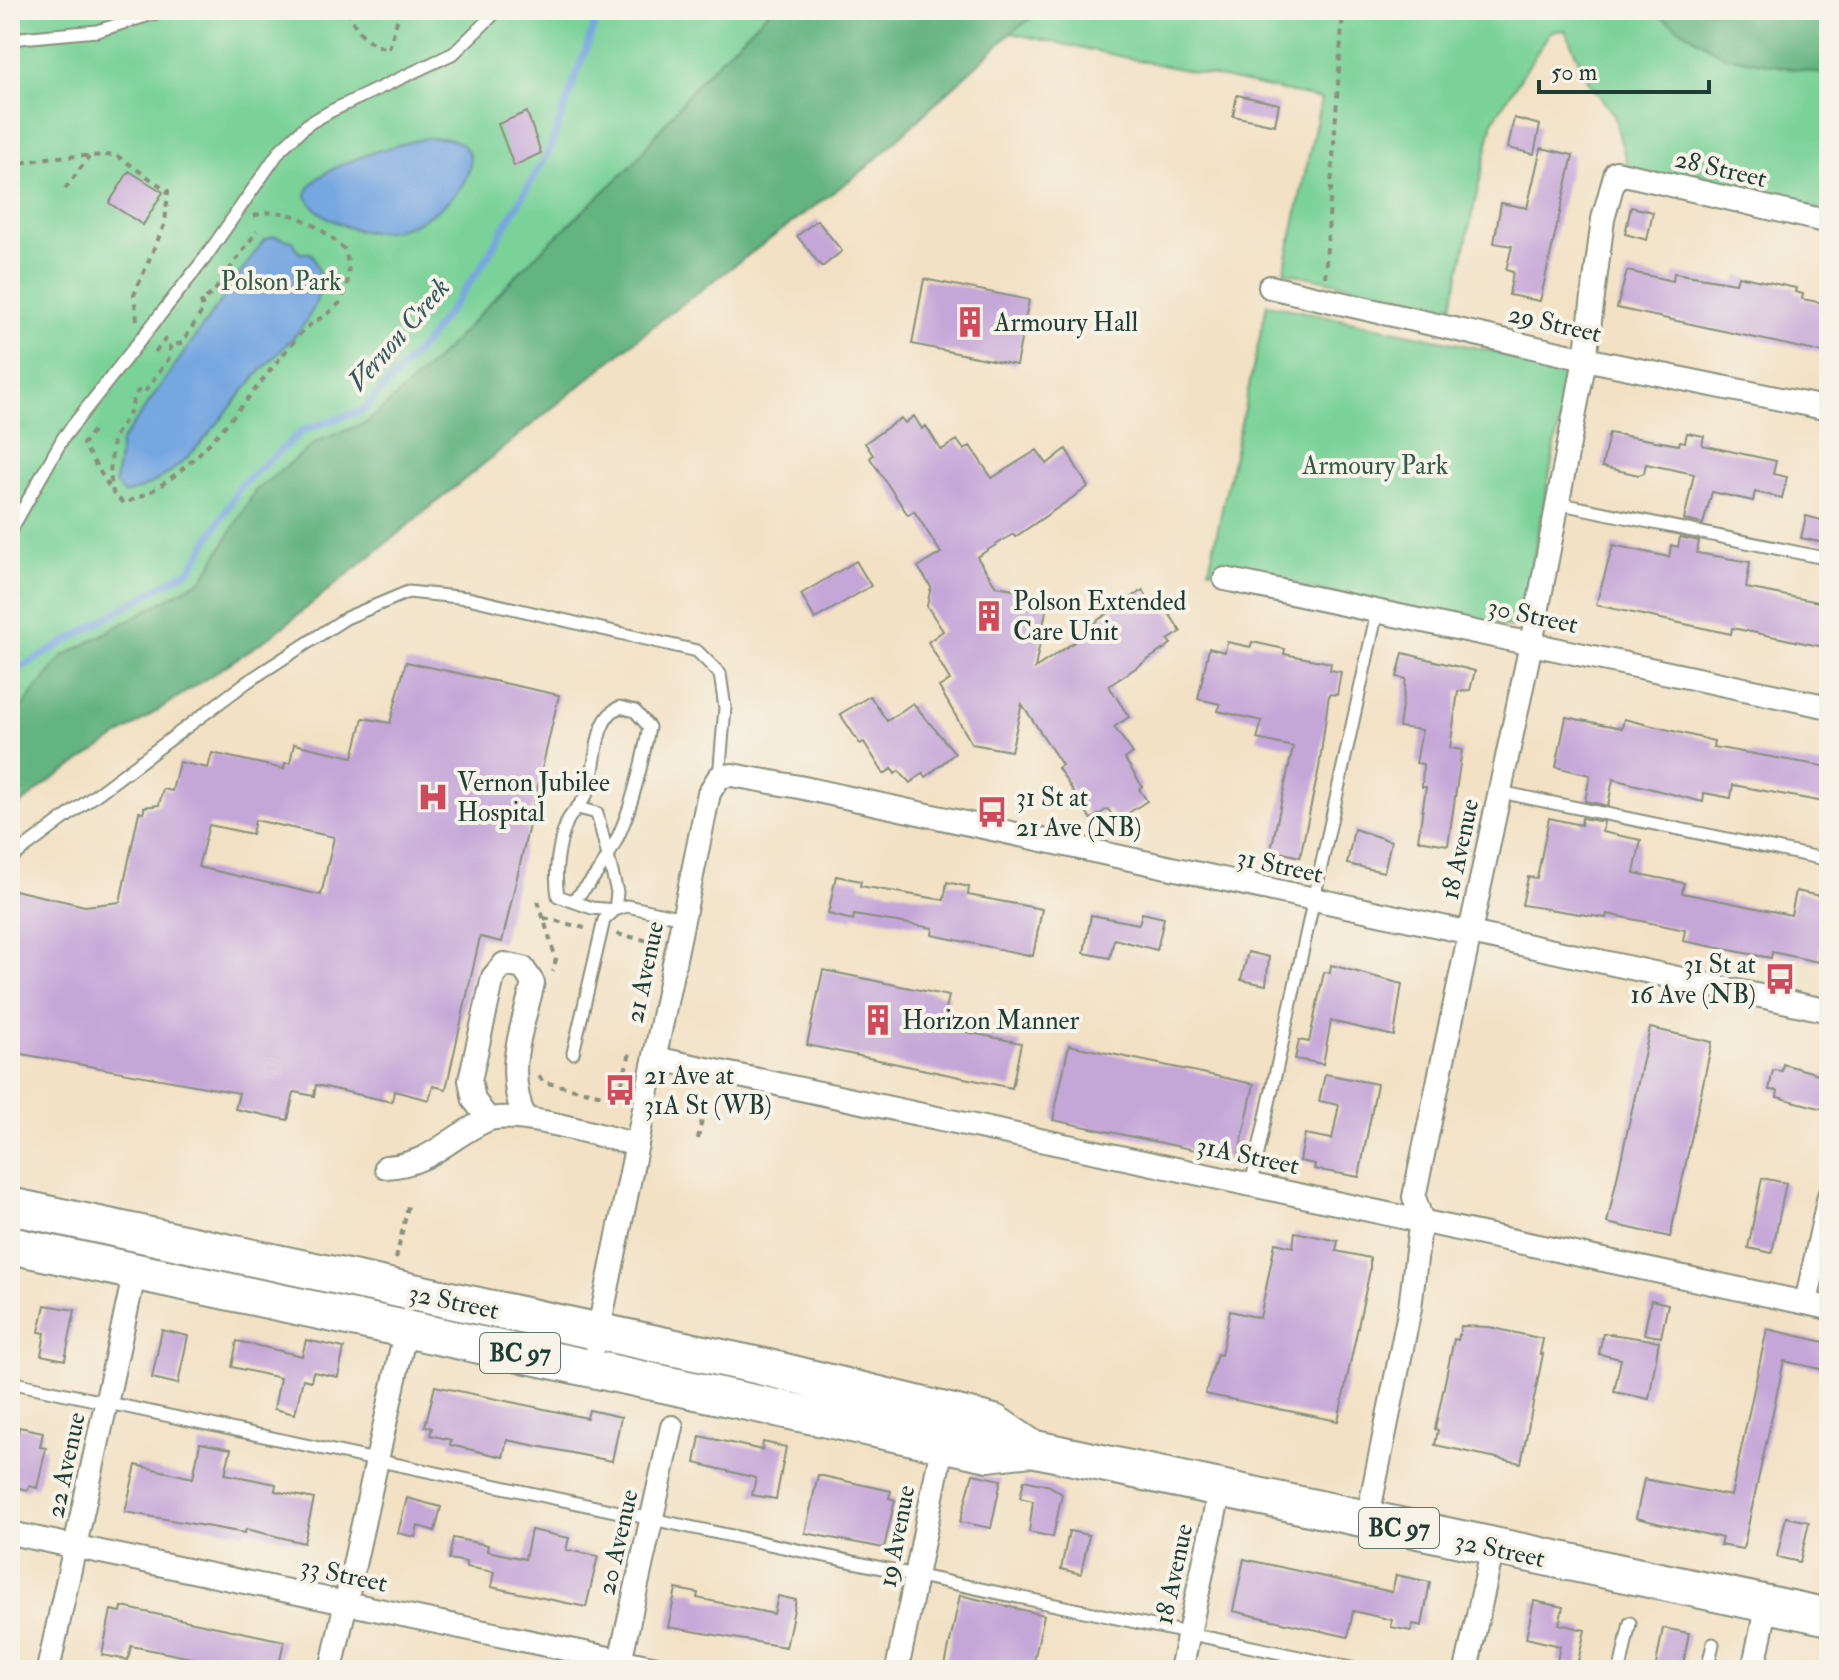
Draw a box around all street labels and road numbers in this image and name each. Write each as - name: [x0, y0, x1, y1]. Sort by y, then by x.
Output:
- street label: 28 Street: [1672, 143, 1770, 195]
- street label: 29 Street: [1505, 298, 1604, 350]
- street label: 30 Street: [1485, 591, 1581, 641]
- street label: 18 Avenue: [1434, 796, 1486, 903]
- street label: 31 Street: [1234, 841, 1326, 891]
- street label: 21 Avenue: [619, 918, 671, 1026]
- street label: 31A Street: [1194, 1130, 1302, 1182]
- street label: 32 Street: [406, 1277, 502, 1327]
- road number: BC 97: [480, 1333, 560, 1373]
- street label: 22 Avenue: [39, 1409, 93, 1521]
- street label: 19 Avenue: [871, 1482, 923, 1590]
- street label: 20 Avenue: [590, 1486, 646, 1598]
- road number: BC 97: [1359, 1508, 1439, 1548]
- street label: 18 Avenue: [1148, 1521, 1200, 1628]
- street label: 32 Street: [1452, 1525, 1548, 1575]
- street label: 33 Street: [297, 1550, 390, 1600]

